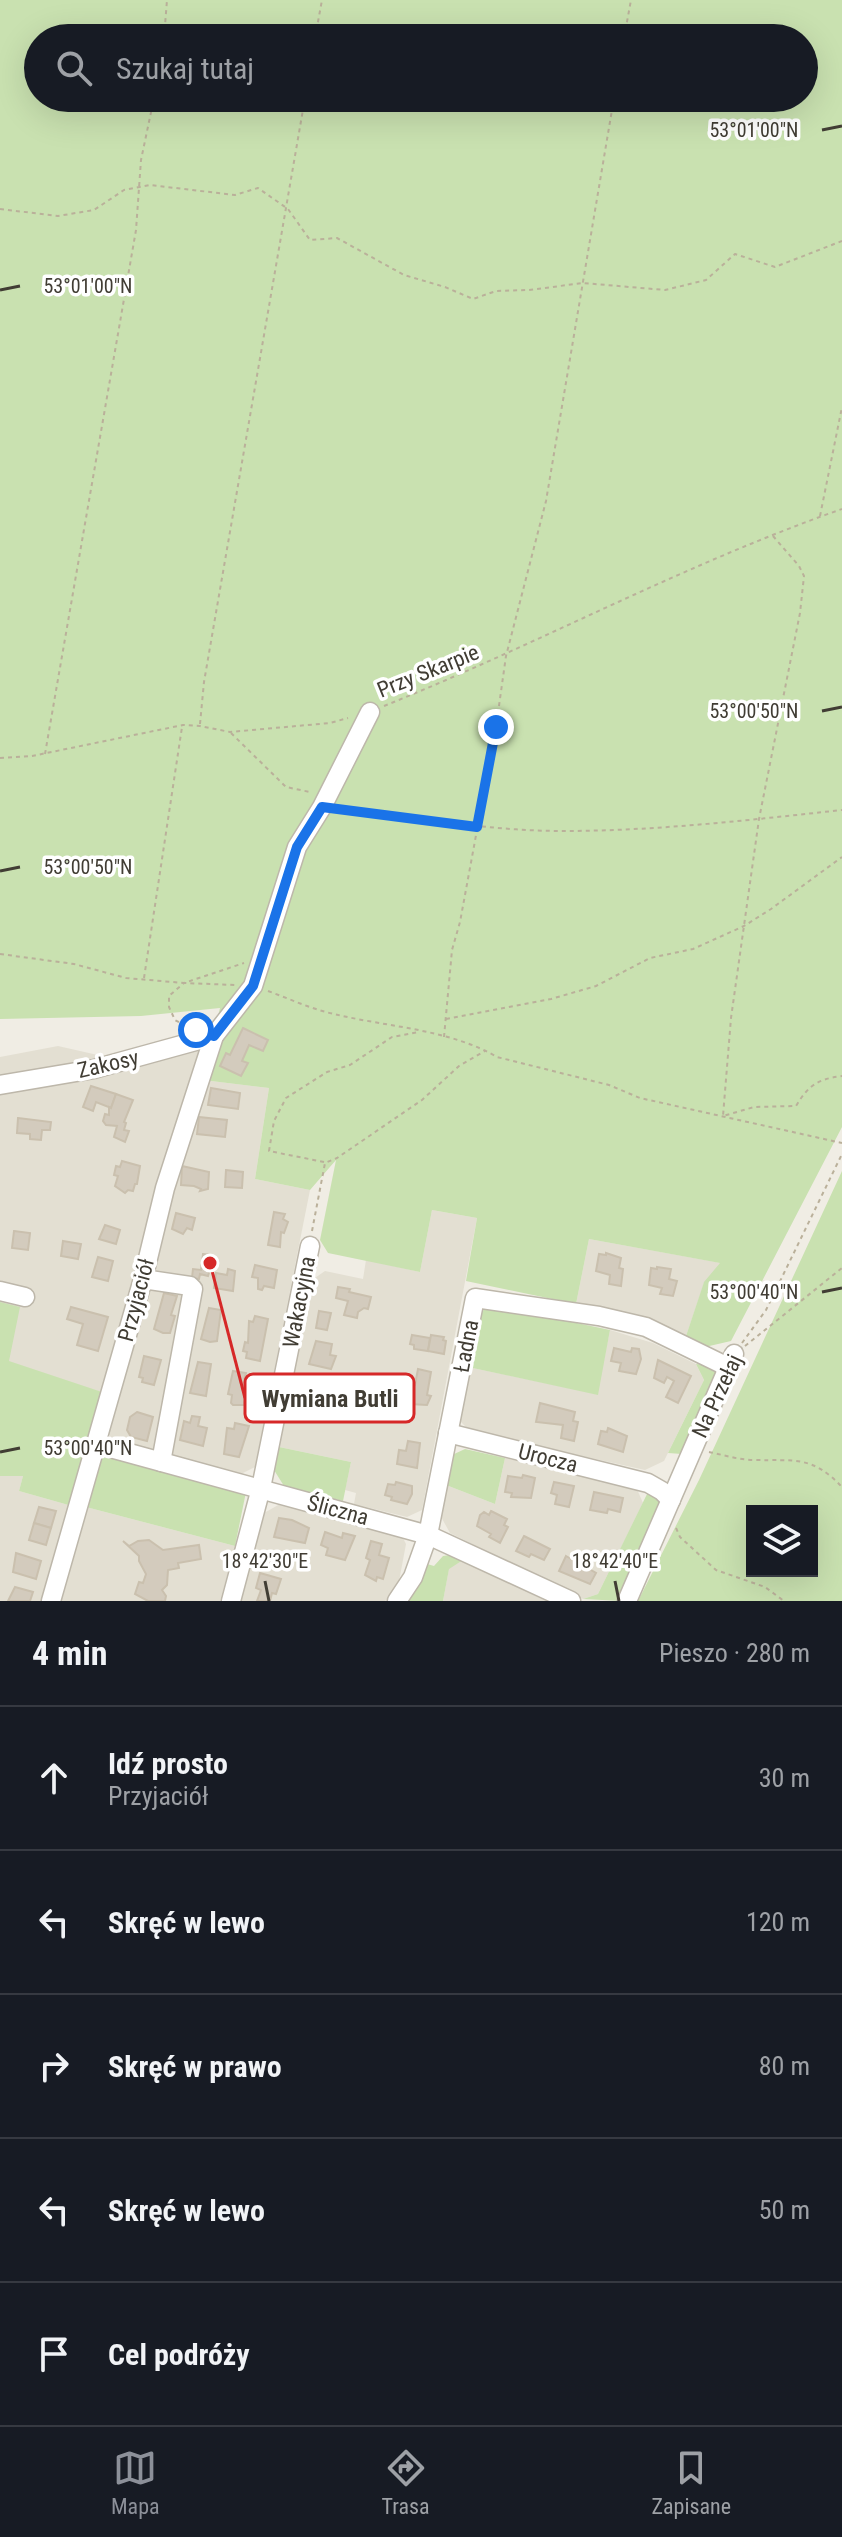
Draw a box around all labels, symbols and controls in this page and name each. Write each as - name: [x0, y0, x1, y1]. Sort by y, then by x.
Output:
- search box: [24, 24, 818, 112]
- icon: search: [52, 46, 96, 90]
- text: Szukaj tutaj: [116, 51, 254, 86]
- text: 53°01'00"N: [709, 118, 799, 142]
- text: 53°01'00"N: [43, 274, 133, 298]
- street label: Przy Skarpie: [373, 639, 483, 703]
- text: 53°00'50"N: [709, 699, 799, 723]
- route end: [478, 709, 514, 745]
- text: 53°00'50"N: [43, 855, 133, 879]
- route start: [178, 1012, 214, 1048]
- street label: Zakosy: [75, 1045, 141, 1083]
- street label: Wakacyjna: [278, 1254, 320, 1350]
- street label: Przyjaciół: [113, 1256, 159, 1344]
- text: 53°00'40"N: [709, 1280, 799, 1304]
- street label: Ładna: [449, 1318, 483, 1374]
- street label: Na Przełaj: [687, 1350, 747, 1442]
- callout: Wymiana Butli: [245, 1374, 414, 1422]
- text: Wymiana Butli: [261, 1385, 399, 1413]
- text: 53°00'40"N: [43, 1436, 133, 1460]
- street label: Urocza: [516, 1439, 580, 1477]
- street label: Śliczna: [305, 1490, 371, 1530]
- map controls: [746, 1505, 818, 1577]
- button: layers: [746, 1505, 818, 1577]
- text: 18°42'30"E: [222, 1549, 308, 1573]
- text: 18°42'40"E: [572, 1549, 658, 1573]
- text: 4 min: [32, 1633, 108, 1673]
- text: Pieszo · 280 m: [659, 1638, 810, 1668]
- text: Idź prosto: [108, 1746, 228, 1781]
- icon: ahead: [32, 1756, 76, 1800]
- text: 30 m: [759, 1763, 810, 1793]
- text: Przyjaciół: [108, 1781, 208, 1811]
- icon: left: [32, 1900, 76, 1944]
- text: Skręć w lewo: [108, 1905, 265, 1940]
- text: 120 m: [746, 1907, 810, 1937]
- icon: right: [32, 2044, 76, 2088]
- text: Skręć w prawo: [108, 2049, 282, 2084]
- text: 80 m: [759, 2051, 810, 2081]
- icon: left: [32, 2188, 76, 2232]
- text: Skręć w lewo: [108, 2193, 265, 2228]
- text: 50 m: [759, 2195, 810, 2225]
- icon: arrive: [32, 2332, 76, 2376]
- text: Cel podróży: [108, 2337, 250, 2372]
- tab: Mapa: [111, 2446, 160, 2519]
- tab: Trasa: [382, 2446, 430, 2519]
- tab: Zapisane: [652, 2446, 731, 2519]

